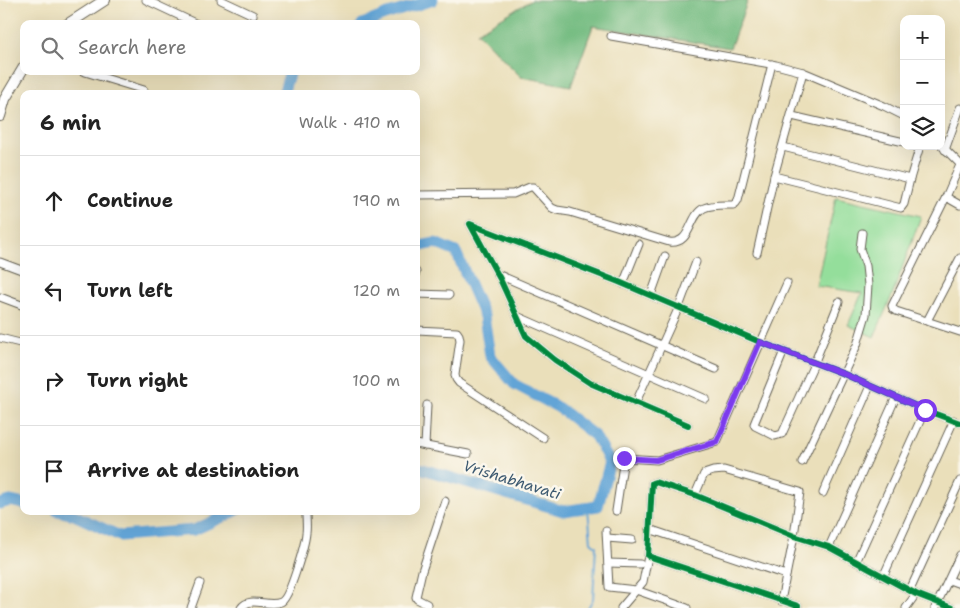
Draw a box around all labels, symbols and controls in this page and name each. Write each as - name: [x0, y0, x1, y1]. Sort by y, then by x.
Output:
- map controls: [900, 15, 945, 150]
- button: +: [900, 15, 945, 60]
- search box: [20, 20, 420, 75]
- icon: search: [38, 34, 66, 62]
- text: Search here: [78, 35, 187, 60]
- button: −: [900, 60, 945, 105]
- button: layers: [900, 105, 945, 150]
- text: 6 min: [40, 109, 101, 137]
- text: Walk · 410 m: [299, 112, 400, 133]
- icon: ahead: [40, 187, 68, 215]
- text: Continue: [87, 188, 173, 213]
- text: 190 m: [353, 190, 400, 211]
- icon: left: [40, 277, 68, 305]
- text: Turn left: [87, 278, 173, 303]
- text: 120 m: [353, 280, 400, 301]
- icon: right: [40, 367, 68, 395]
- text: Turn right: [87, 368, 188, 393]
- text: 100 m: [352, 370, 400, 391]
- route start: [914, 399, 937, 422]
- route end: [613, 447, 636, 470]
- water label: Vrishabhavati: [461, 456, 564, 505]
- icon: arrive: [40, 457, 68, 485]
- text: Arrive at destination: [87, 458, 299, 483]

